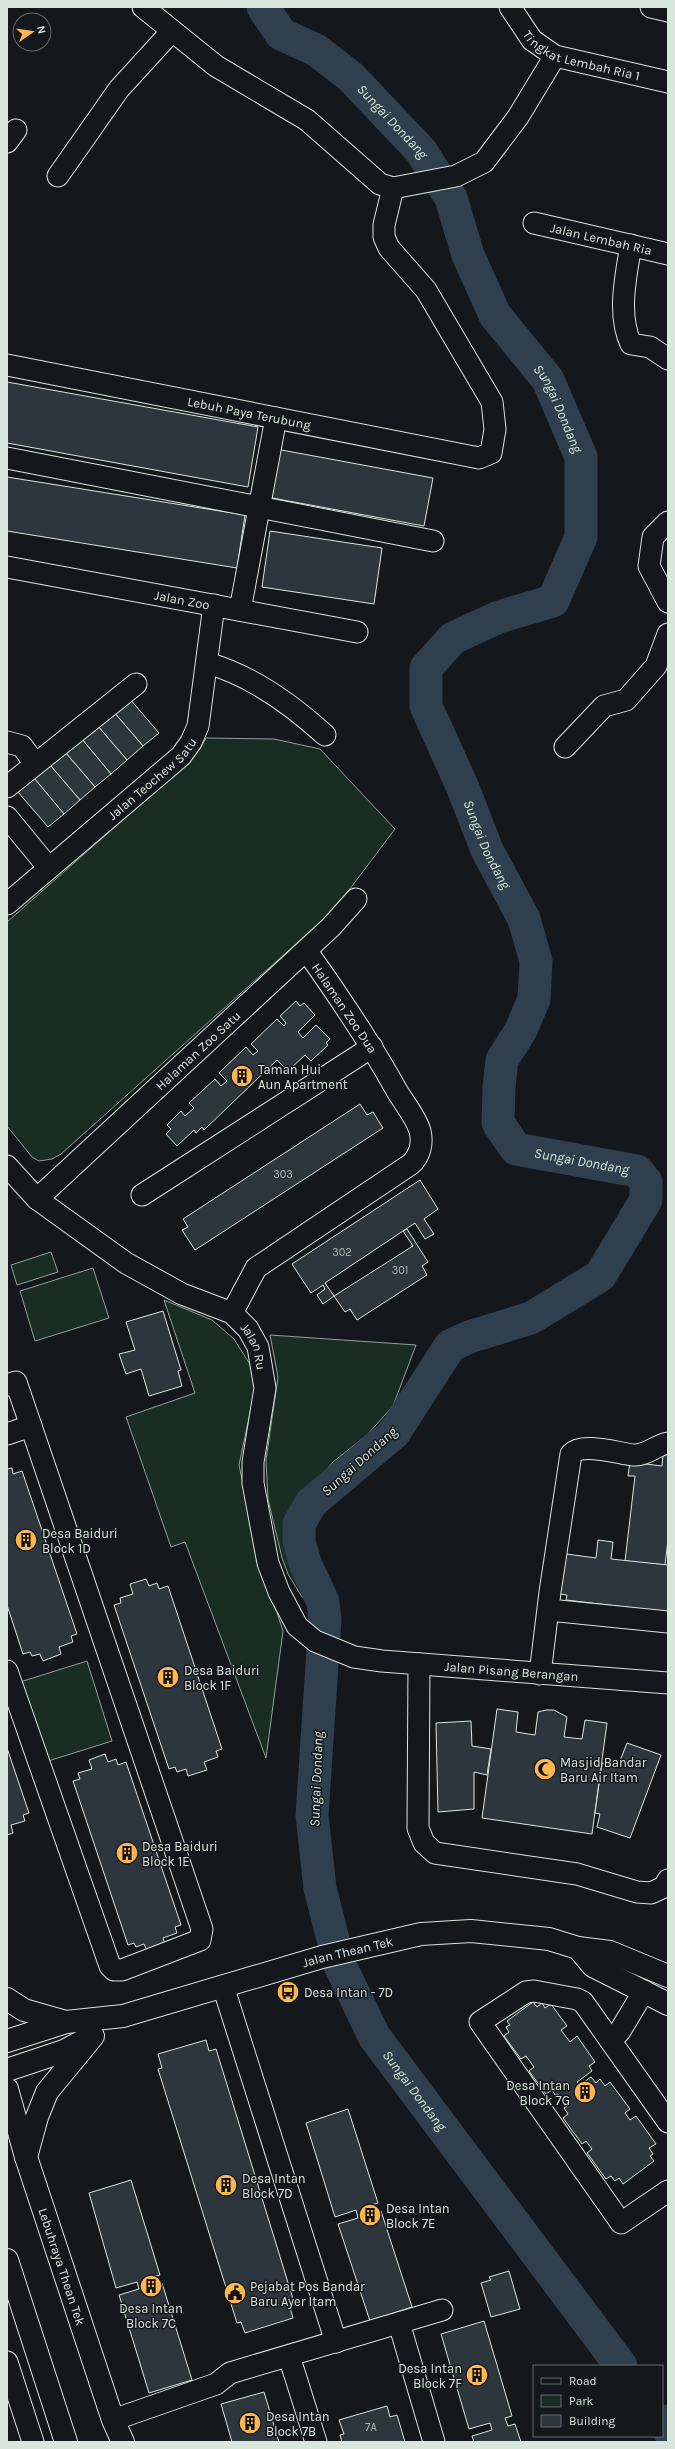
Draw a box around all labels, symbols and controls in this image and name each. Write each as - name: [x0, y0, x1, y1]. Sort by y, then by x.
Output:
- north arrow: [12, 12, 52, 52]
- text: N: [34, 25, 48, 35]
- street label: Tingkat Lembah Ria 1: [520, 28, 641, 83]
- water label: Sungai Dondang: [353, 81, 432, 162]
- street label: Jalan Lembah Ria: [549, 220, 653, 258]
- water label: Sungai Dondang: [530, 361, 586, 456]
- street label: Lebuh Paya Terubung: [186, 394, 313, 433]
- street label: Jalan Zoo: [153, 587, 211, 612]
- street label: Jalan Teochew Satu: [105, 735, 200, 823]
- water label: Sungai Dondang: [459, 797, 515, 893]
- street label: Halaman Zoo Dua: [309, 960, 380, 1056]
- street label: Halaman Zoo Satu: [153, 1008, 243, 1093]
- place label: Taman Hui Aun Apartment: [258, 1062, 348, 1092]
- building icon: Taman Hui Aun Apartment: [229, 1063, 255, 1089]
- water label: Sungai Dondang: [533, 1144, 631, 1179]
- house number: 303: [273, 1168, 293, 1181]
- house number: 302: [332, 1246, 352, 1259]
- house number: 301: [392, 1264, 408, 1277]
- street label: Jalan Ru: [238, 1320, 269, 1371]
- water label: Sungai Dondang: [318, 1422, 401, 1500]
- place label: Desa Baiduri Block 1D: [42, 1526, 118, 1556]
- building icon: Desa Baiduri Block 1D: [13, 1527, 39, 1553]
- street label: Jalan Pisang Berangan: [444, 1659, 579, 1684]
- place label: Desa Baiduri Block 1F: [184, 1663, 260, 1693]
- building icon: Desa Baiduri Block 1F: [155, 1664, 181, 1690]
- water label: Sungai Dondang: [306, 1730, 327, 1827]
- place label: Masjid Bandar Baru Air Itam: [560, 1755, 647, 1785]
- mosque icon: Masjid Bandar Baru Air Itam: [532, 1756, 558, 1782]
- place label: Desa Baiduri Block 1E: [142, 1839, 218, 1869]
- building icon: Desa Baiduri Block 1E: [114, 1840, 140, 1866]
- street label: Jalan Thean Tek: [301, 1934, 395, 1970]
- bus stop icon: Desa Intan - 7D: [275, 1979, 301, 2005]
- place label: Desa Intan - 7D: [304, 1985, 393, 2000]
- water label: Sungai Dondang: [379, 2047, 450, 2135]
- place label: Desa Intan Block 7G: [506, 2078, 570, 2108]
- building icon: Desa Intan Block 7G: [572, 2079, 598, 2105]
- place label: Desa Intan Block 7D: [242, 2171, 306, 2201]
- building icon: Desa Intan Block 7D: [213, 2172, 239, 2198]
- place label: Desa Intan Block 7E: [386, 2201, 450, 2231]
- building icon: Desa Intan Block 7E: [357, 2202, 383, 2228]
- street label: Lebuhraya Thean Tek: [35, 2206, 88, 2328]
- building icon: Desa Intan Block 7C: [138, 2273, 164, 2299]
- place label: Pejabat Pos Bandar Baru Ayer Itam: [250, 2279, 365, 2309]
- public building icon: Pejabat Pos Bandar Baru Ayer Itam: [222, 2280, 248, 2306]
- place label: Desa Intan Block 7C: [119, 2301, 183, 2331]
- place label: Desa Intan Block 7F: [398, 2361, 462, 2391]
- building icon: Desa Intan Block 7F: [464, 2362, 490, 2388]
- legend: [533, 2365, 663, 2437]
- text: Road: [569, 2374, 597, 2388]
- text: Park: [569, 2394, 594, 2408]
- place label: Desa Intan Block 7B: [266, 2409, 330, 2439]
- building icon: Desa Intan Block 7B: [237, 2410, 263, 2436]
- text: Building: [569, 2414, 616, 2428]
- house number: 7A: [365, 2421, 377, 2434]

